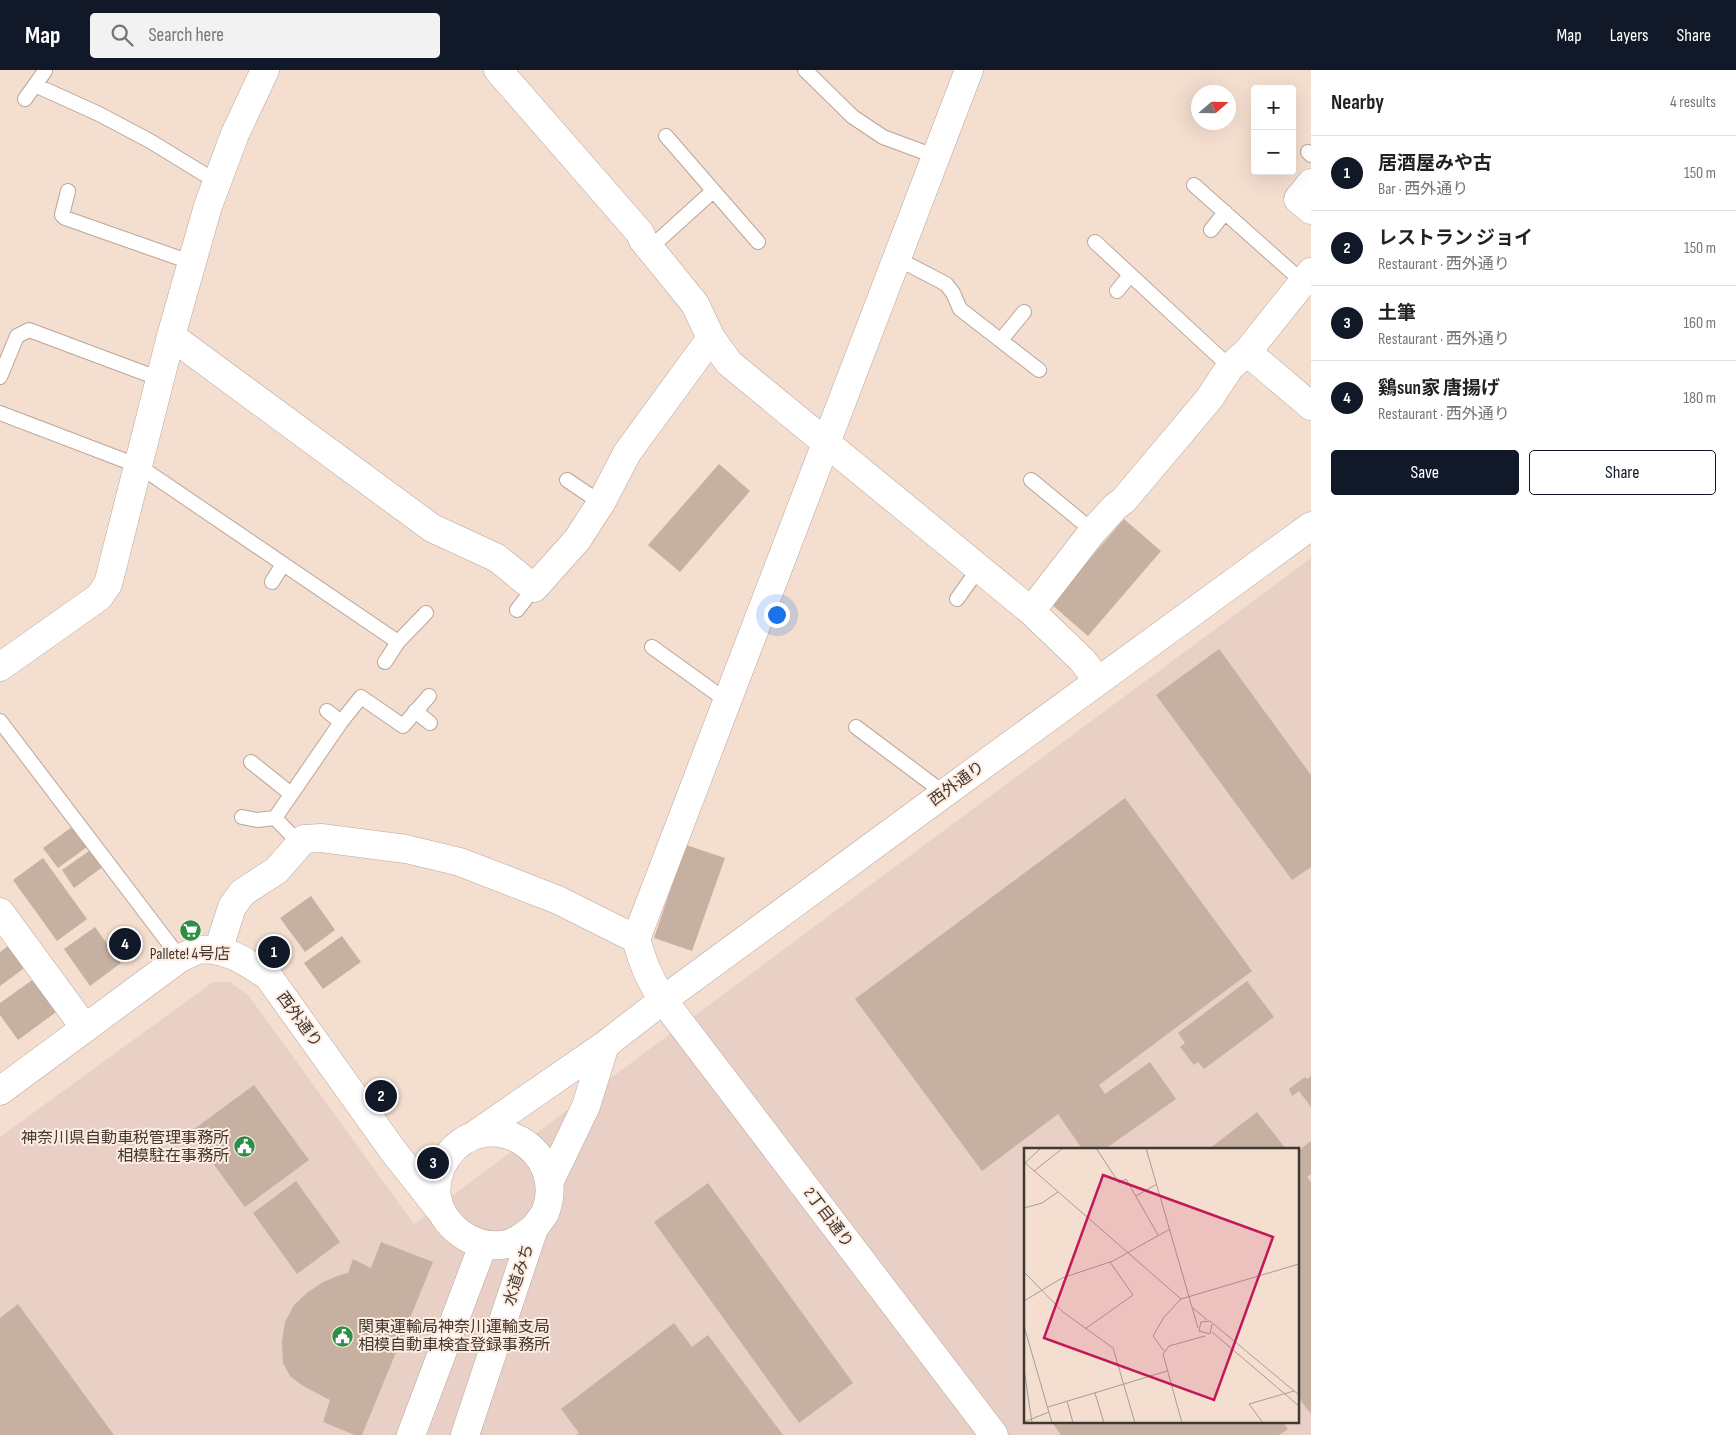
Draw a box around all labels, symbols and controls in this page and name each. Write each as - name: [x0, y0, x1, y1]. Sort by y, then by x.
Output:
- search box: [90, 13, 440, 58]
- text: Map: [25, 21, 60, 50]
- icon: search: [108, 21, 136, 49]
- text: Search here: [148, 24, 224, 47]
- text: Map: [1557, 25, 1582, 46]
- text: Layers: [1610, 25, 1649, 46]
- text: Share: [1677, 25, 1711, 46]
- north arrow: [1191, 85, 1236, 130]
- map controls: [1251, 85, 1296, 175]
- button: +: [1251, 85, 1296, 130]
- text: Nearby: [1331, 90, 1384, 115]
- text: 4 results: [1670, 93, 1716, 112]
- button: −: [1251, 130, 1296, 175]
- text: 居酒屋みや古: [1378, 152, 1492, 175]
- text: 1: [1344, 164, 1350, 183]
- text: 150 m: [1684, 164, 1716, 183]
- text: Bar · 西外通り: [1378, 180, 1468, 199]
- text: レストラン ジョイ: [1378, 227, 1533, 250]
- text: 2: [1343, 239, 1351, 258]
- text: 150 m: [1684, 239, 1716, 258]
- text: Restaurant · 西外通り: [1378, 255, 1510, 274]
- text: 土筆: [1378, 302, 1416, 325]
- text: 3: [1343, 314, 1351, 333]
- text: 160 m: [1683, 314, 1716, 333]
- text: Restaurant · 西外通り: [1378, 330, 1510, 349]
- text: 鷄sun家 唐揚げ: [1378, 377, 1500, 400]
- text: 4: [1343, 389, 1351, 408]
- text: 180 m: [1683, 389, 1716, 408]
- text: Restaurant · 西外通り: [1378, 405, 1510, 424]
- button: Save: [1331, 450, 1519, 495]
- button: Share: [1529, 450, 1716, 495]
- your location: [764, 602, 790, 628]
- street label: 西外通り: [926, 758, 988, 810]
- supermarket icon: Pallete! 4号店: [178, 918, 202, 942]
- pin: 4: [109, 925, 141, 963]
- pin: 1: [258, 933, 290, 971]
- place label: Pallete! 4号店: [150, 945, 230, 964]
- street label: 西外通り: [273, 989, 325, 1051]
- pin: 2: [365, 1077, 397, 1115]
- place label: 神奈川県自動車税管理事務所 相模駐在事務所: [21, 1129, 229, 1166]
- public building icon: 神奈川県自動車税管理事務所 相模駐在事務所: [233, 1135, 257, 1159]
- pin: 3: [417, 1144, 449, 1182]
- inset map: [1024, 1148, 1298, 1422]
- street label: 2丁目通り: [799, 1184, 857, 1252]
- street label: 水道みち: [500, 1242, 538, 1308]
- place label: 関東運輸局神奈川運輸支局 相模自動車検査登録事務所: [358, 1318, 550, 1355]
- public building icon: 関東運輸局神奈川運輸支局 相模自動車検査登録事務所: [330, 1324, 354, 1348]

